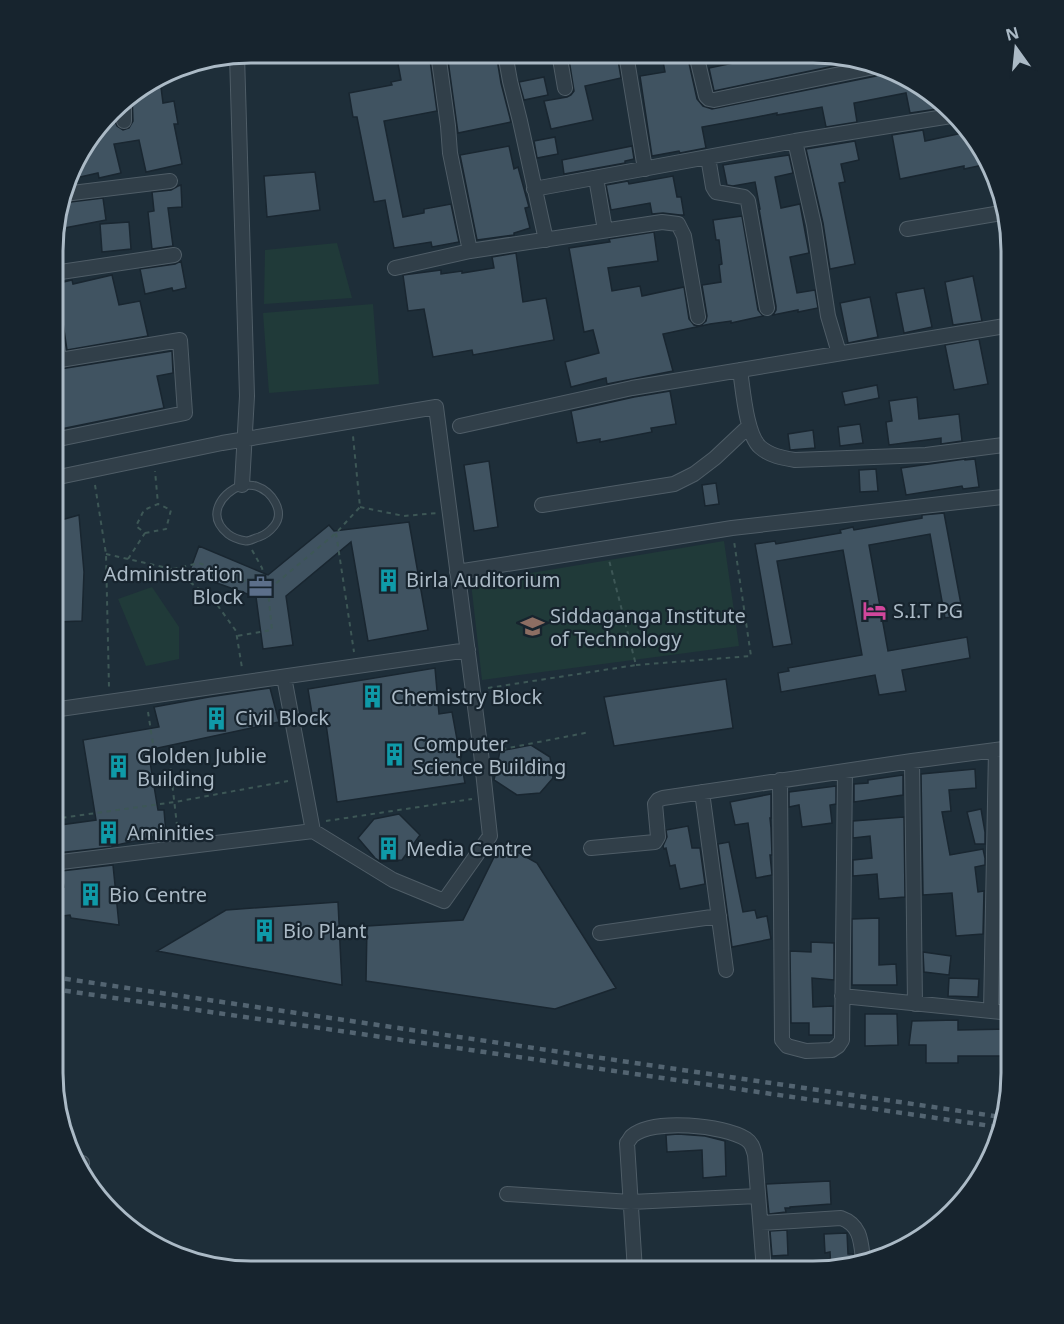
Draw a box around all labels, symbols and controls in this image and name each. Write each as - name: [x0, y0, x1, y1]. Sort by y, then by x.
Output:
- north arrow: [986, 18, 1046, 78]
- text: N: [1003, 21, 1021, 46]
- place label: Administration Block: [104, 560, 243, 610]
- place label: Birla Auditorium: [406, 566, 560, 593]
- building icon: Birla Auditorium: [375, 567, 401, 593]
- office icon: Administration Block: [248, 573, 274, 599]
- place label: S.I.T PG: [893, 597, 963, 624]
- hotel icon: S.I.T PG: [862, 598, 888, 624]
- place label: Siddaganga Institute of Technology: [550, 602, 746, 652]
- school or university icon: Siddaganga Institute of Technology: [519, 614, 545, 640]
- place label: Chemistry Block: [391, 683, 542, 710]
- building icon: Chemistry Block: [360, 684, 386, 710]
- place label: Civil Block: [235, 704, 329, 731]
- building icon: Civil Block: [204, 705, 230, 731]
- place label: Computer Science Building: [413, 730, 566, 780]
- place label: Glolden Jublie Building: [137, 742, 267, 792]
- building icon: Computer Science Building: [382, 742, 408, 768]
- building icon: Glolden Jublie Building: [106, 754, 132, 780]
- place label: Aminities: [127, 819, 214, 846]
- building icon: Aminities: [96, 820, 122, 846]
- place label: Media Centre: [406, 835, 532, 862]
- building icon: Media Centre: [375, 836, 401, 862]
- place label: Bio Centre: [109, 881, 207, 908]
- building icon: Bio Centre: [78, 882, 104, 908]
- place label: Bio Plant: [283, 917, 367, 944]
- building icon: Bio Plant: [252, 918, 278, 944]

